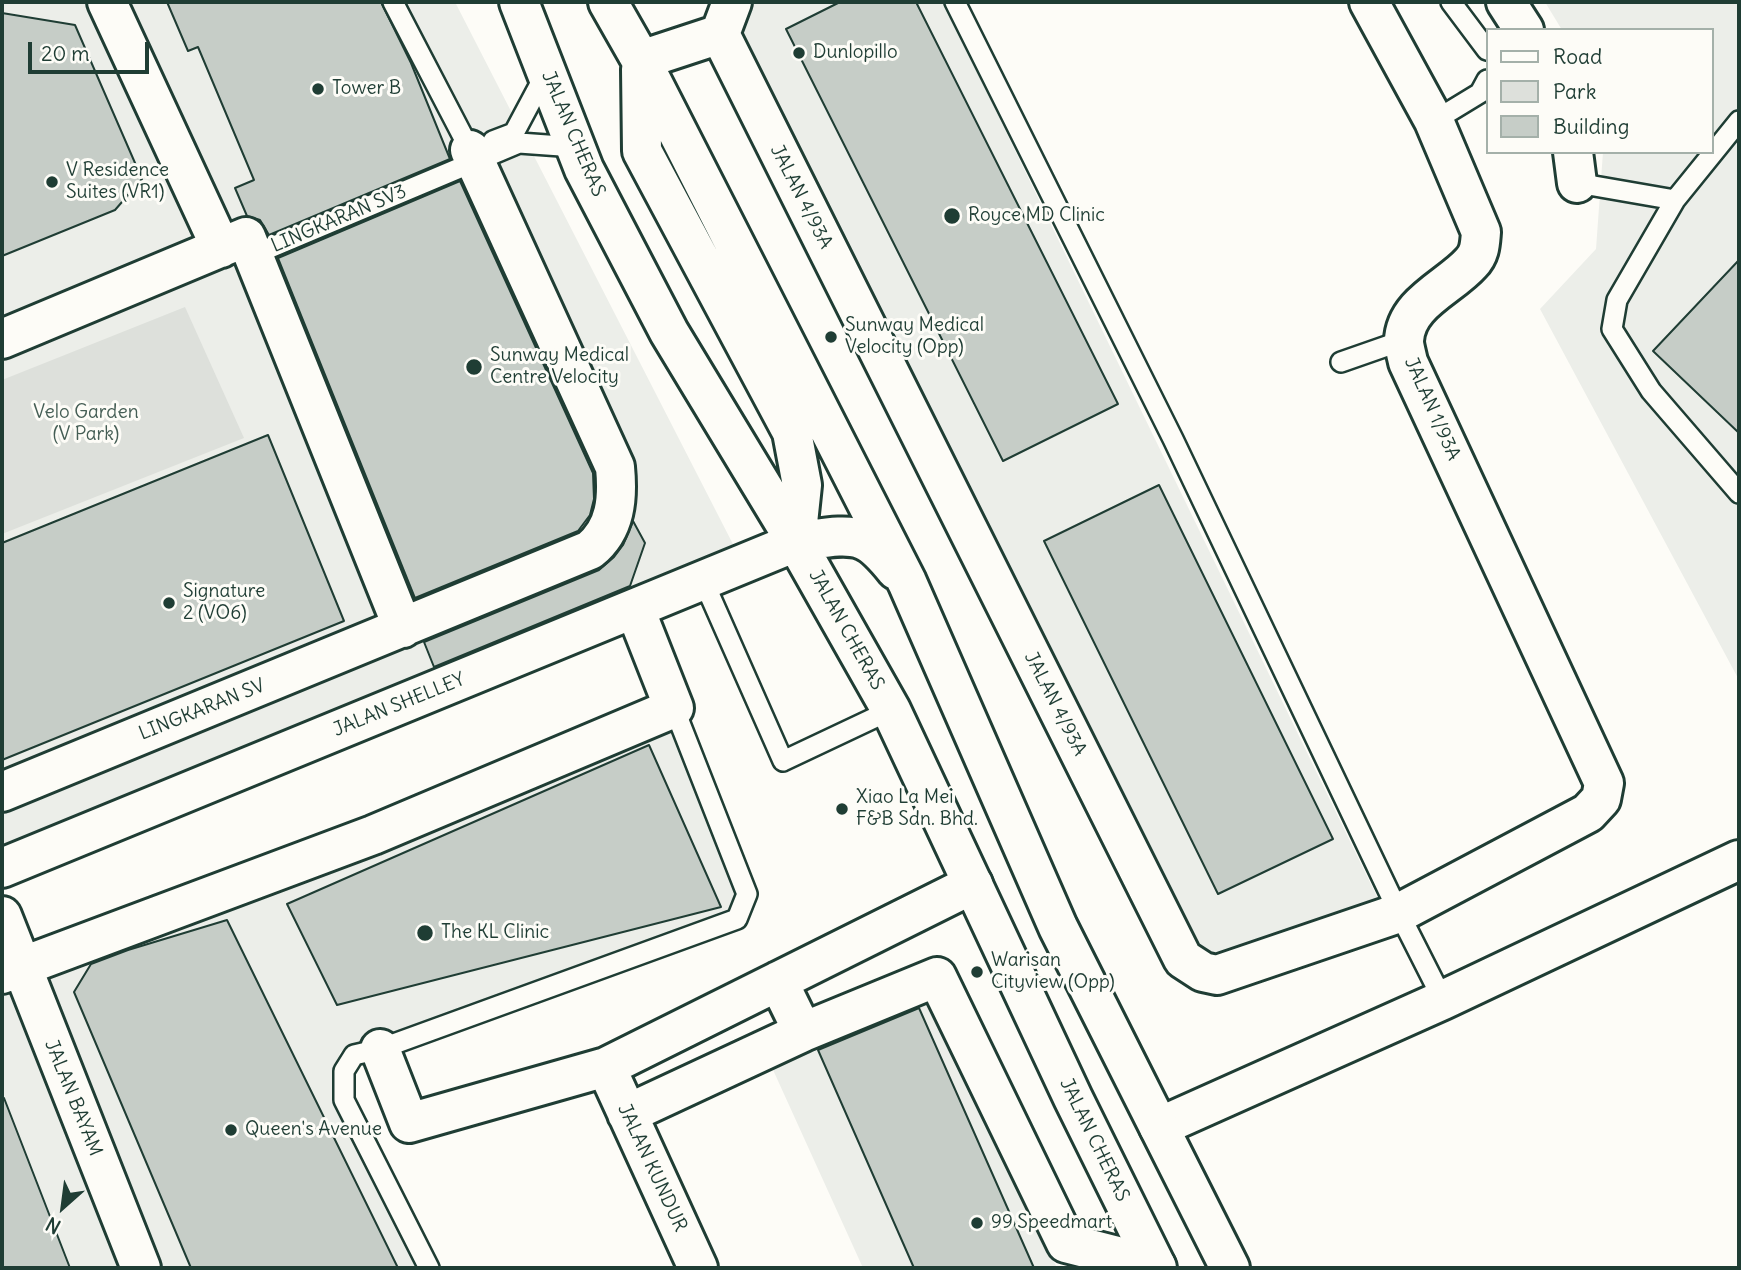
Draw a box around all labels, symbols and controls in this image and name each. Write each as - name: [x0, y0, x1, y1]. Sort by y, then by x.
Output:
- scale bar: [32, 28, 152, 72]
- legend: [1486, 28, 1713, 154]
- text: 20 m: [41, 40, 90, 67]
- place label: Dunlopillo: [813, 42, 898, 64]
- text: Road: [1553, 43, 1602, 70]
- marker: Dunlopillo: [791, 45, 807, 61]
- street label: JALAN CHERAS: [536, 68, 610, 200]
- place label: Tower B: [332, 78, 401, 100]
- text: Park: [1553, 78, 1596, 105]
- marker: Tower B: [310, 81, 326, 97]
- text: Building: [1553, 113, 1629, 140]
- street label: JALAN 4/93A: [765, 141, 837, 253]
- place label: V Residence Suites (VR1): [66, 160, 169, 204]
- marker: V Residence Suites (VR1): [44, 174, 60, 190]
- street label: LINGKARAN SV3: [268, 180, 410, 258]
- place label: Royce MD Clinic: [968, 205, 1105, 227]
- marker: Royce MD Clinic: [942, 206, 962, 226]
- place label: Sunway Medical Velocity (Opp): [845, 315, 984, 359]
- marker: Sunway Medical Velocity (Opp): [823, 329, 839, 345]
- place label: Sunway Medical Centre Velocity: [490, 345, 629, 389]
- street label: JALAN 1/93A: [1399, 354, 1465, 464]
- marker: Sunway Medical Centre Velocity: [464, 357, 484, 377]
- park label: Velo Garden (V Park): [33, 402, 139, 446]
- street label: JALAN CHERAS: [804, 566, 888, 694]
- place label: Signature 2 (VO6): [183, 581, 265, 625]
- marker: Signature 2 (VO6): [161, 595, 177, 611]
- street label: JALAN 4/93A: [1019, 648, 1091, 760]
- street label: JALAN SHELLEY: [330, 668, 468, 742]
- street label: LINGKARAN SV: [136, 674, 268, 746]
- place label: Xiao La Mei F&B Sdn. Bhd.: [856, 787, 978, 831]
- marker: Xiao La Mei F&B Sdn. Bhd.: [834, 801, 850, 817]
- place label: The KL Clinic: [441, 922, 549, 944]
- marker: The KL Clinic: [415, 923, 435, 943]
- place label: Warisan Cityview (Opp): [991, 950, 1115, 994]
- marker: Warisan Cityview (Opp): [969, 964, 985, 980]
- street label: JALAN BAYAM: [39, 1037, 107, 1159]
- street label: JALAN CHERAS: [1054, 1075, 1134, 1205]
- street label: JALAN KUNDUR: [612, 1100, 692, 1236]
- place label: Queen's Avenue: [245, 1119, 382, 1141]
- marker: Queen's Avenue: [223, 1122, 239, 1138]
- north arrow: [28, 1172, 98, 1242]
- text: N: [42, 1212, 65, 1239]
- place label: 99 Speedmart: [991, 1212, 1112, 1234]
- marker: 99 Speedmart: [969, 1215, 985, 1231]

